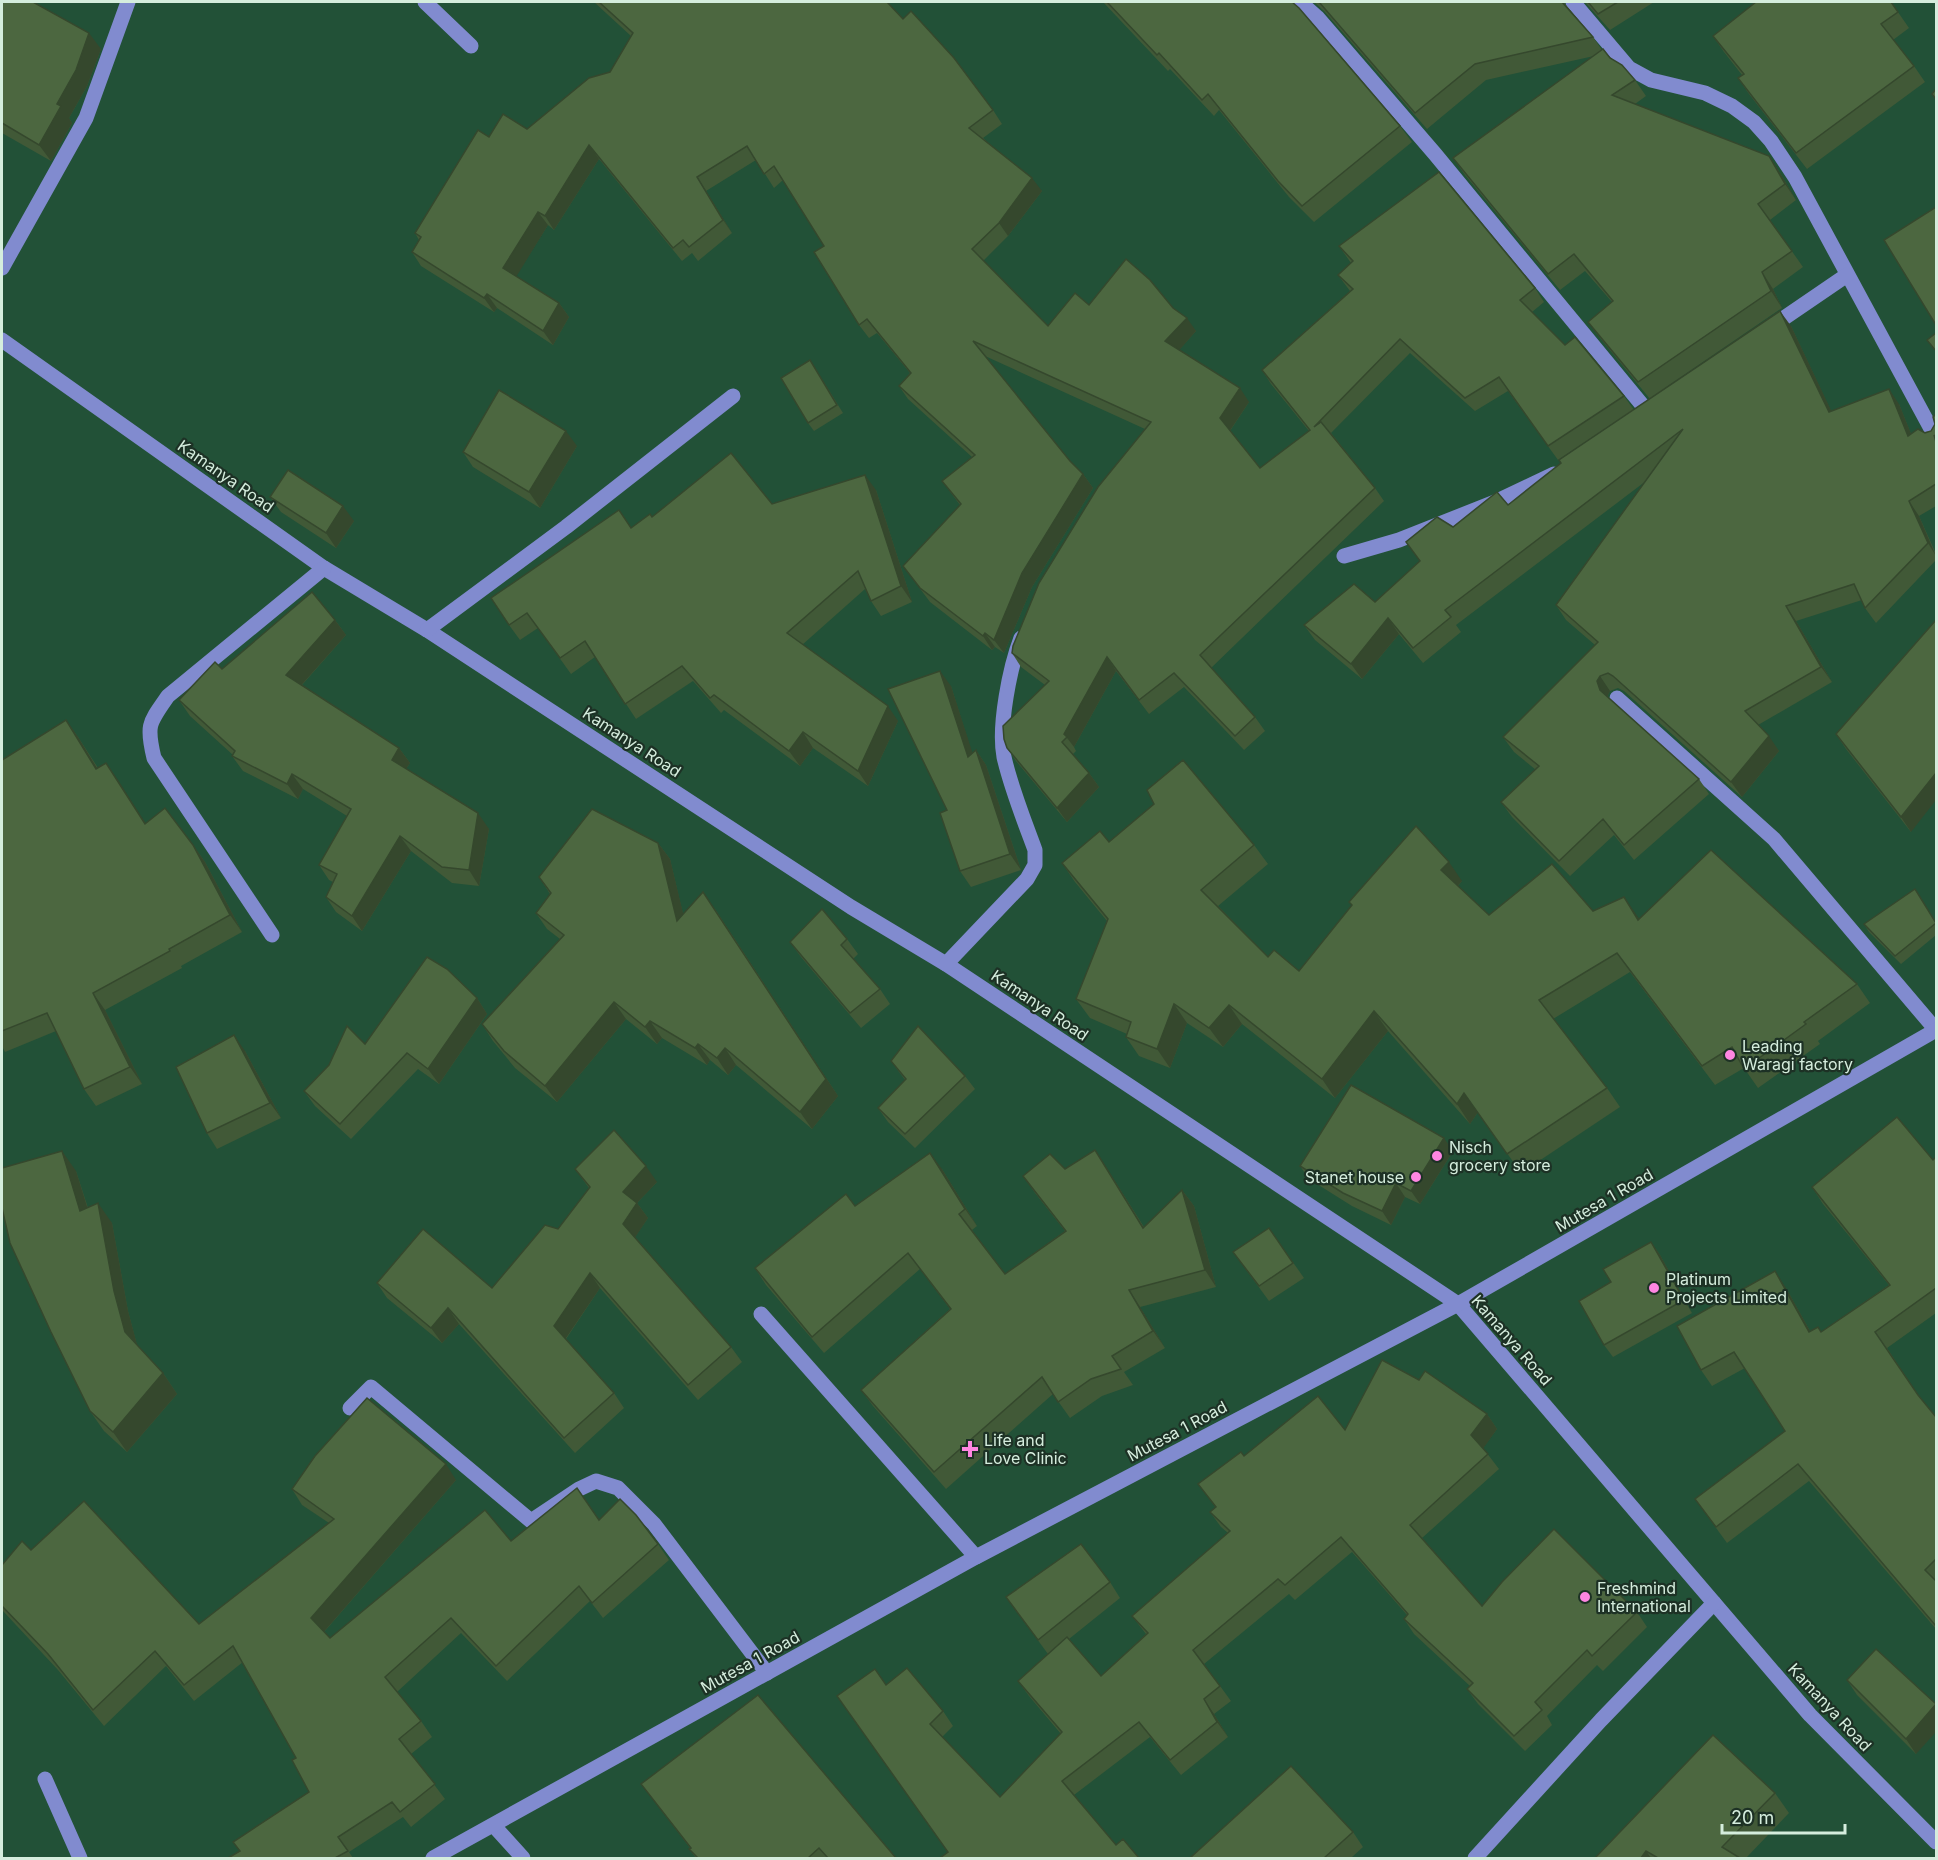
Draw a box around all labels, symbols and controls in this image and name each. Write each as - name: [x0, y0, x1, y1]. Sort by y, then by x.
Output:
- street label: Kamanya Road: [174, 435, 278, 517]
- street label: Kamanya Road: [579, 703, 685, 781]
- street label: Kamanya Road: [988, 965, 1092, 1045]
- place label: Leading Waragi factory: [1742, 1036, 1853, 1074]
- marker: Leading Waragi factory: [1723, 1048, 1737, 1062]
- place label: Nisch grocery store: [1449, 1137, 1551, 1175]
- marker: Nisch grocery store: [1430, 1149, 1444, 1163]
- street label: Mutesa 1 Road: [1551, 1164, 1657, 1236]
- place label: Stanet house: [1305, 1167, 1404, 1187]
- marker: Stanet house: [1409, 1170, 1423, 1184]
- place label: Platinum Projects Limited: [1666, 1269, 1787, 1307]
- marker: Platinum Projects Limited: [1647, 1281, 1661, 1295]
- street label: Kamanya Road: [1467, 1291, 1557, 1389]
- street label: Mutesa 1 Road: [1124, 1396, 1230, 1466]
- place label: Life and Love Clinic: [984, 1430, 1067, 1468]
- marker: Life and Love Clinic: [961, 1440, 979, 1458]
- place label: Freshmind International: [1597, 1578, 1691, 1616]
- marker: Freshmind International: [1578, 1590, 1592, 1604]
- street label: Mutesa 1 Road: [697, 1627, 803, 1697]
- street label: Kamanya Road: [1784, 1659, 1876, 1755]
- scale bar: [1722, 1797, 1845, 1835]
- text: 20 m: [1731, 1807, 1774, 1828]

